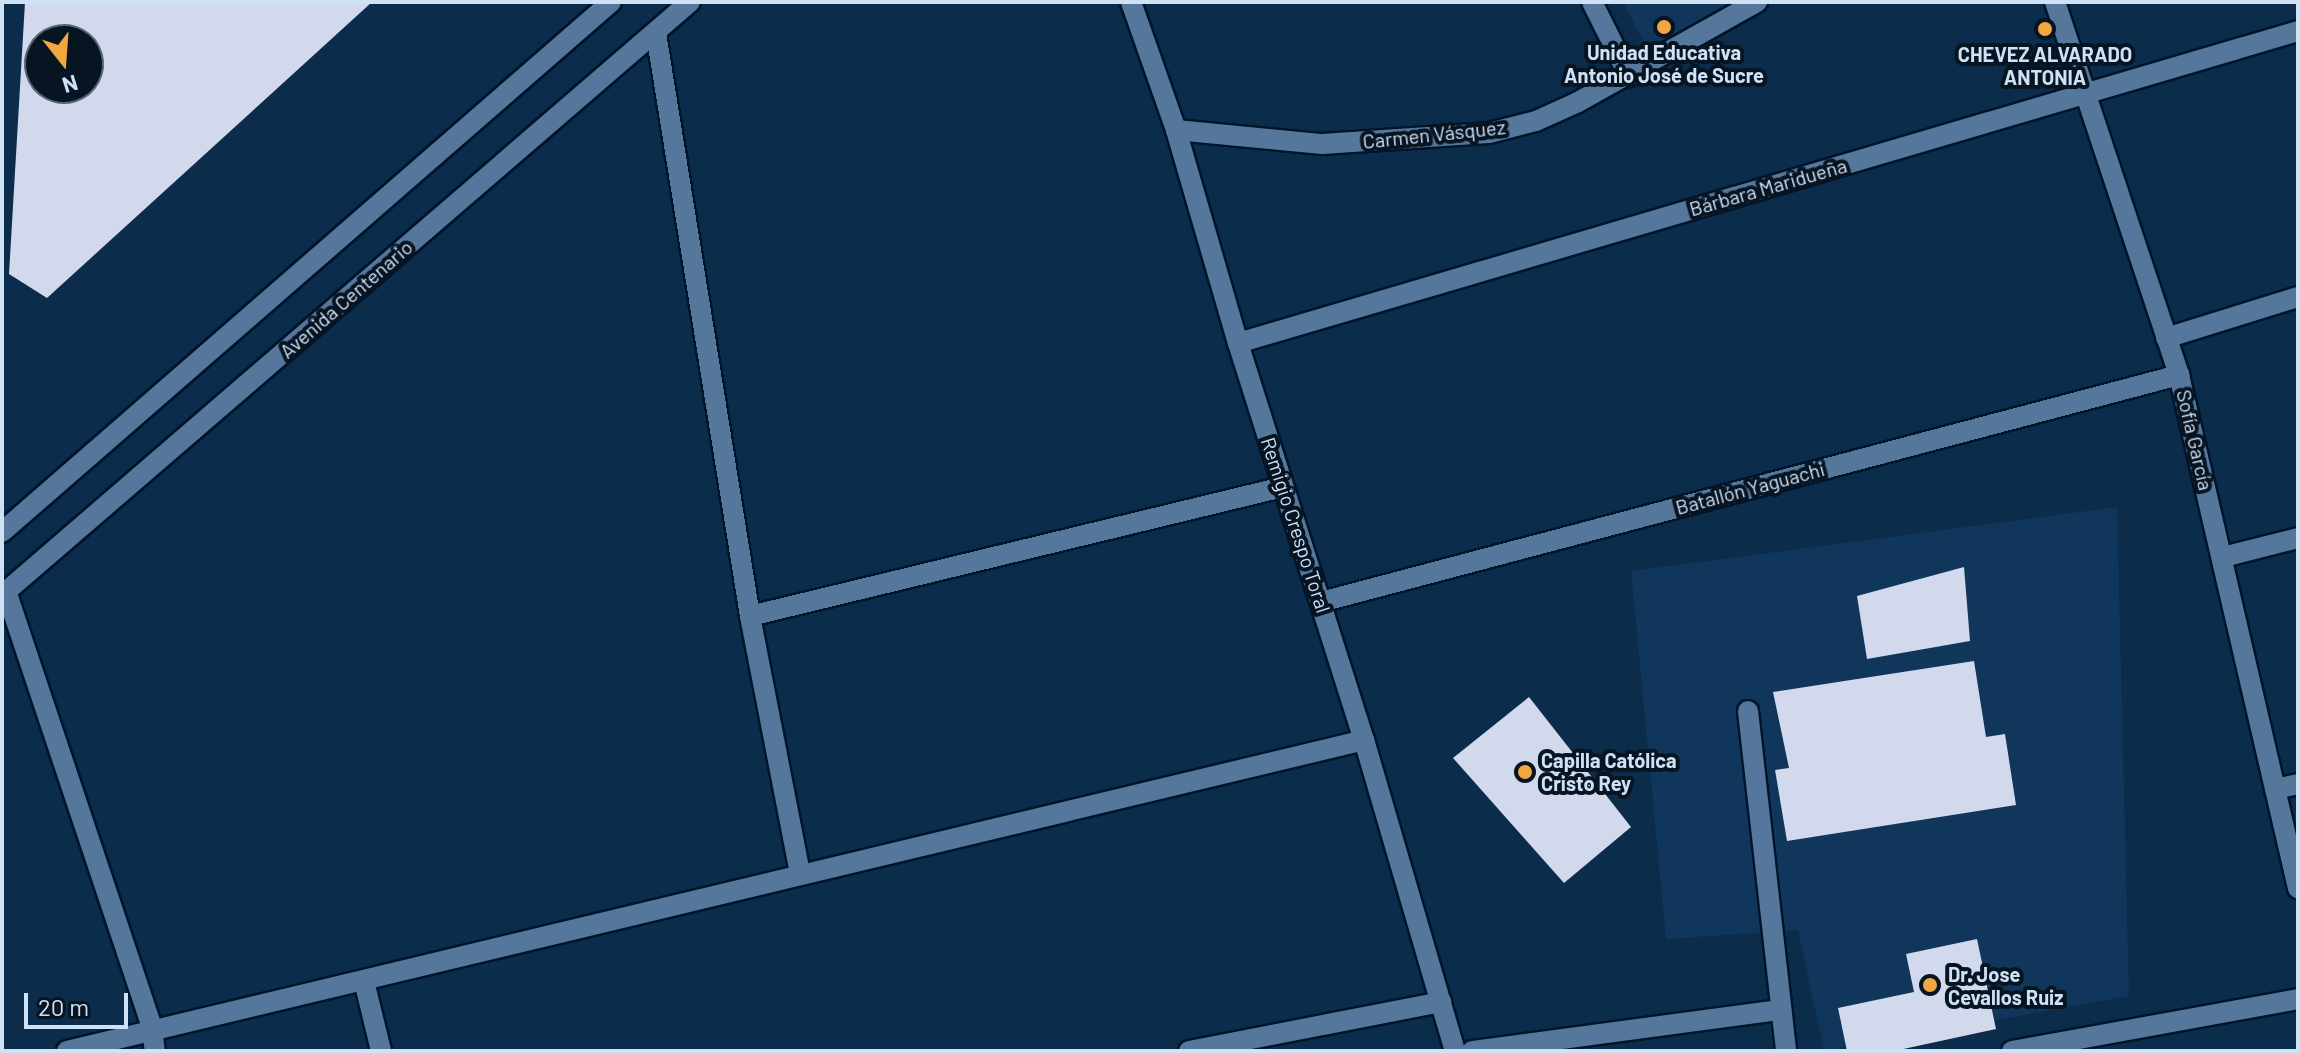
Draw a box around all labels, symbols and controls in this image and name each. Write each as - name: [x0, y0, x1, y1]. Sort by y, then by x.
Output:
- marker: Unidad Educativa Antonio José de Sucre: [1655, 18, 1673, 36]
- marker: CHEVEZ ALVARADO ANTONIA: [2036, 20, 2054, 38]
- north arrow: [24, 24, 104, 104]
- place label: Unidad Educativa Antonio José de Sucre: [1564, 40, 1764, 87]
- place label: CHEVEZ ALVARADO ANTONIA: [1958, 42, 2132, 89]
- text: N: [60, 70, 81, 100]
- street label: Carmen Vásquez: [1361, 115, 1507, 153]
- street label: Bárbara Maridueña: [1686, 153, 1850, 221]
- street label: Avenida Centenario: [275, 235, 417, 363]
- street label: Sofía García: [2172, 387, 2218, 493]
- street label: Remigio Crespo Toral: [1256, 434, 1336, 616]
- street label: Batallón Yaguachi: [1673, 457, 1827, 519]
- place label: Capilla Católica Cristo Rey: [1541, 748, 1677, 795]
- marker: Capilla Católica Cristo Rey: [1516, 763, 1534, 781]
- place label: Dr. Jose Cevallos Ruiz: [1948, 962, 2063, 1009]
- marker: Dr. Jose Cevallos Ruiz: [1919, 974, 1941, 996]
- scale bar: [28, 977, 132, 1027]
- text: 20 m: [38, 992, 89, 1021]

